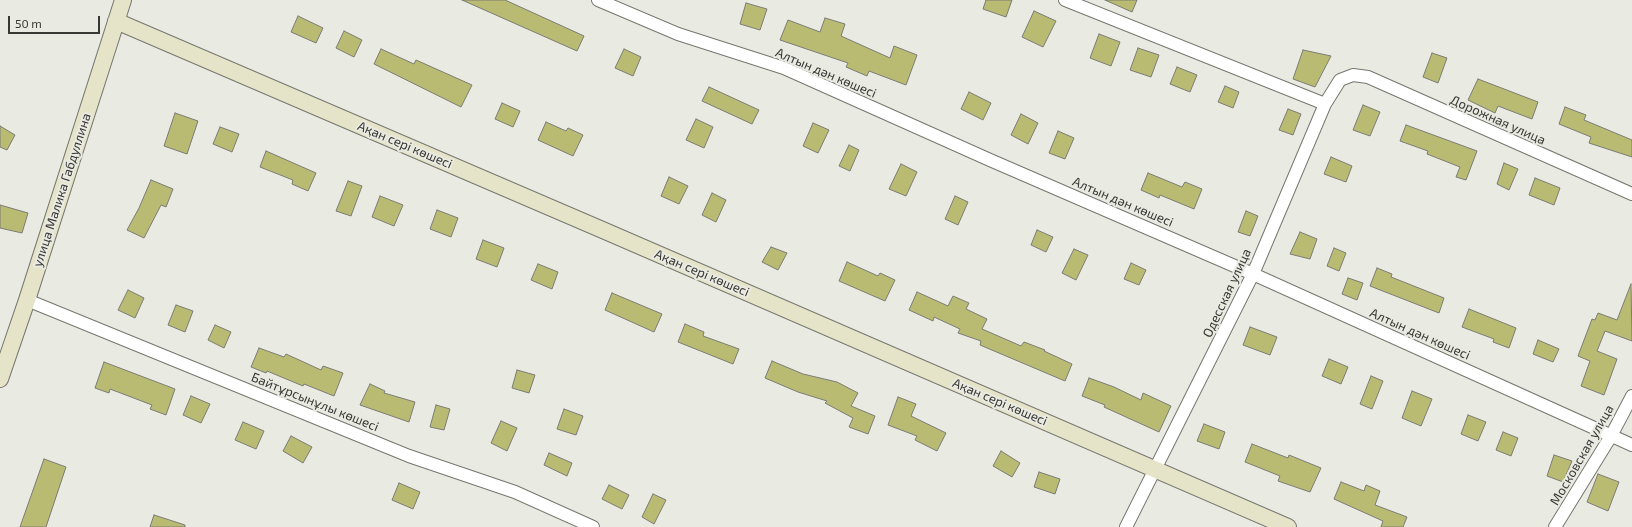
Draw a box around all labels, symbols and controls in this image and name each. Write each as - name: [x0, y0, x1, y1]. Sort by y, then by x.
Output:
- scale bar: [10, 8, 102, 34]
- text: 50 m: [15, 16, 42, 30]
- street label: Алтын дән көшесі: [773, 45, 879, 101]
- street label: Дорожная улица: [1448, 92, 1548, 148]
- street label: улица Малика Габдуллина: [30, 111, 94, 269]
- street label: Ақан сері көшесі: [355, 118, 455, 172]
- street label: Алтын дән көшесі: [1070, 174, 1176, 230]
- street label: Ақан сері көшесі: [652, 246, 752, 300]
- street label: Одесская улица: [1200, 246, 1254, 340]
- street label: Алтын дән көшесі: [1367, 305, 1473, 363]
- street label: Байтұрсынұлы көшесі: [249, 369, 381, 435]
- street label: Ақан сері көшесі: [950, 375, 1050, 429]
- street label: Московская улица: [1547, 402, 1617, 508]

